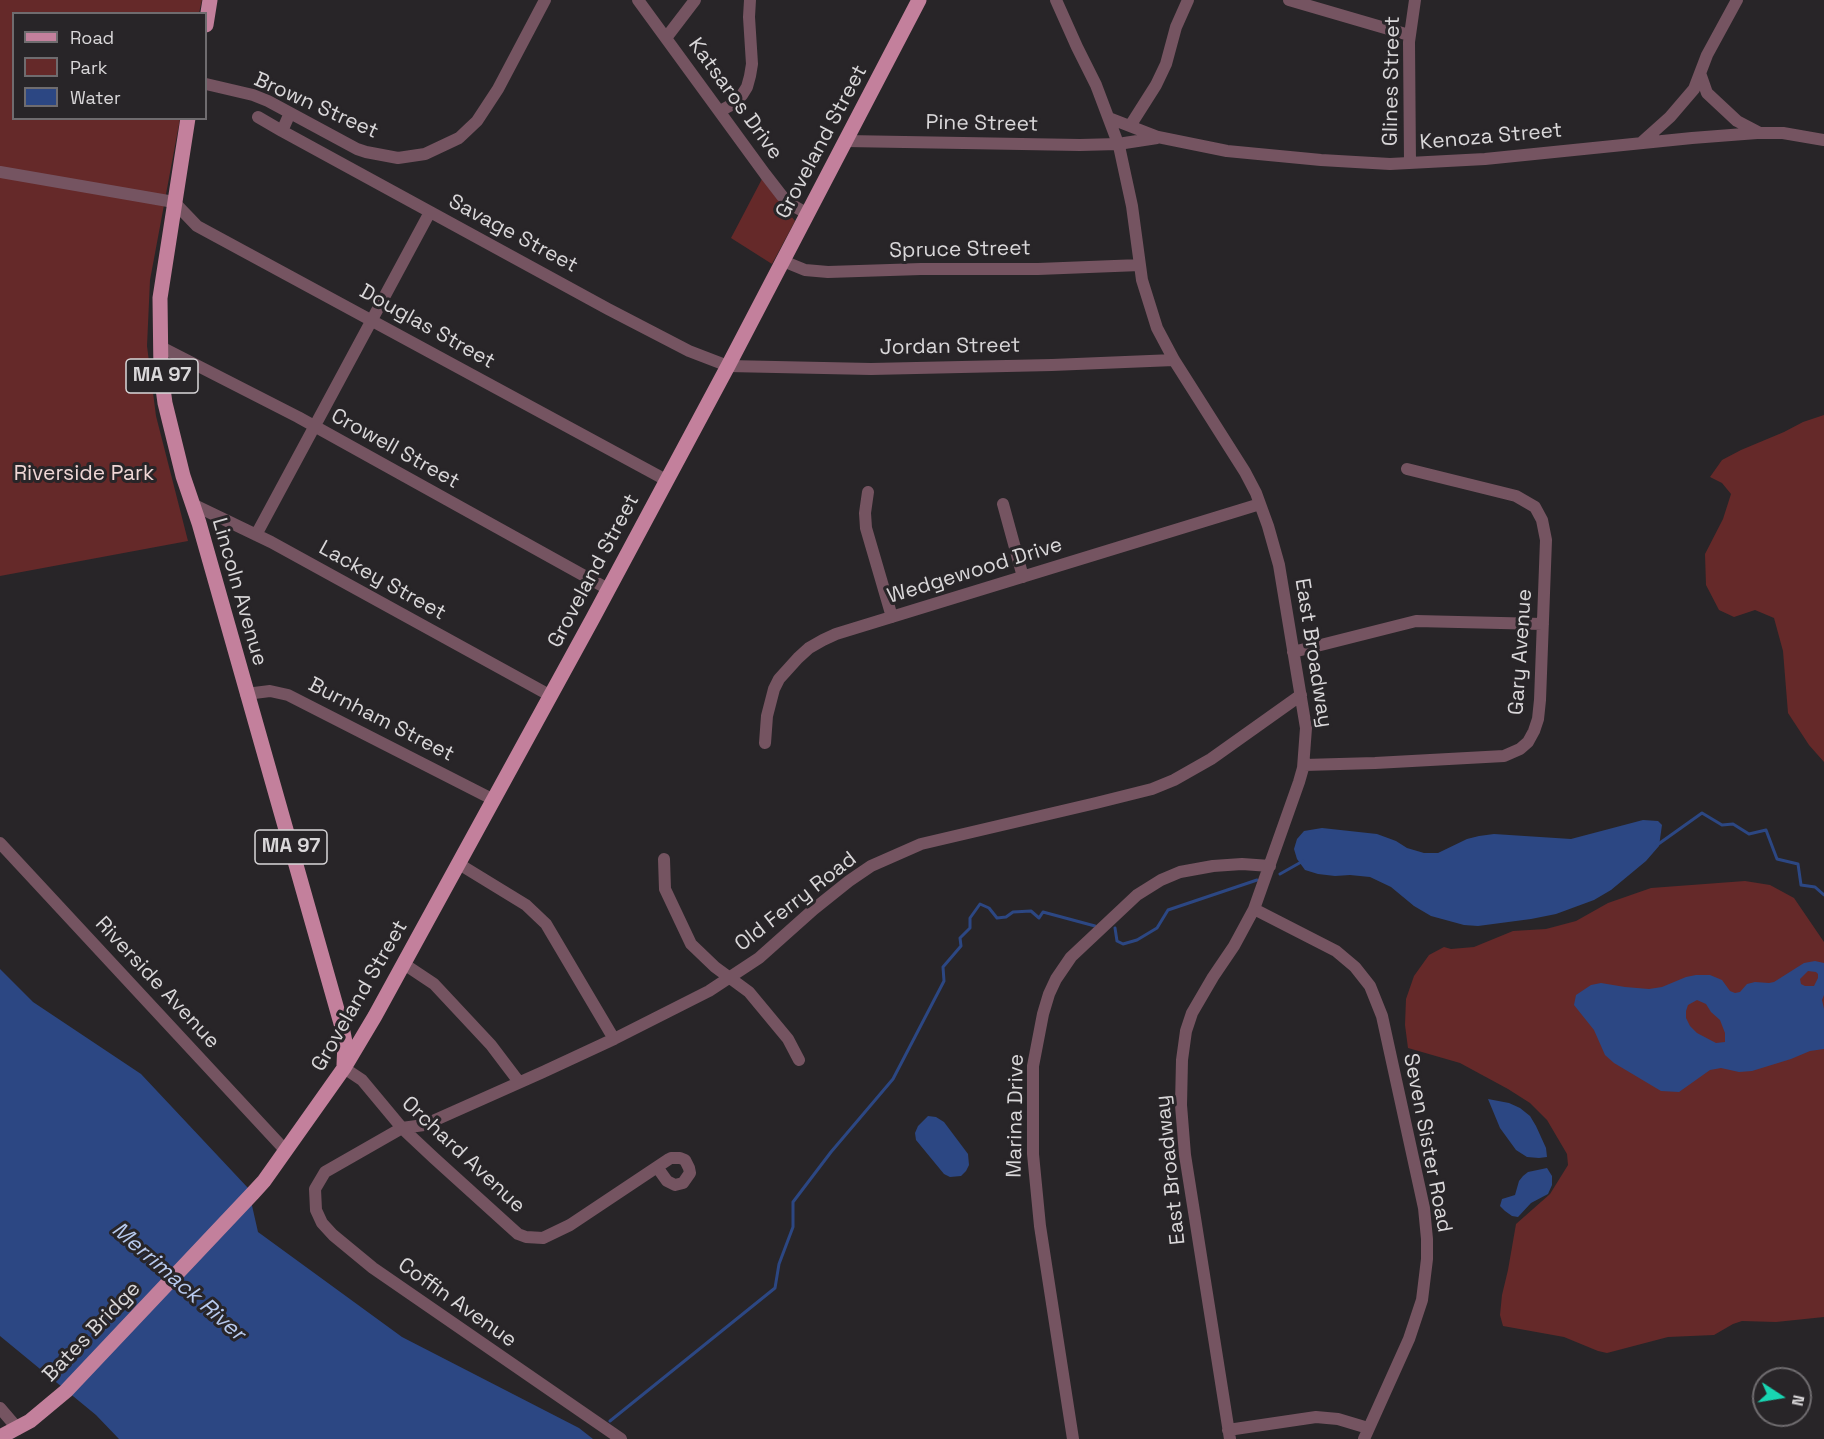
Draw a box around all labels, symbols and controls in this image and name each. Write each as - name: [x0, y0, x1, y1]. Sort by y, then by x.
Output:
- legend: [12, 12, 207, 120]
- street label: Glines Street: [1378, 16, 1406, 146]
- text: Road: [70, 26, 114, 49]
- street label: Katsaros Drive: [682, 33, 788, 165]
- text: Park: [70, 56, 107, 79]
- street label: Groveland Street: [771, 61, 873, 223]
- street label: Brown Street: [250, 67, 382, 145]
- text: Water: [70, 86, 121, 109]
- street label: Pine Street: [925, 110, 1039, 138]
- street label: Kenoza Street: [1419, 118, 1563, 156]
- street label: Savage Street: [444, 189, 582, 279]
- street label: Spruce Street: [889, 236, 1031, 264]
- street label: Douglas Street: [355, 279, 499, 375]
- street label: Jordan Street: [880, 333, 1020, 361]
- road number: MA 97: [126, 359, 198, 393]
- street label: Crowell Street: [326, 403, 464, 495]
- park label: Riverside Park: [14, 461, 154, 487]
- street label: Groveland Street: [543, 490, 645, 652]
- street label: Lincoln Avenue: [206, 515, 272, 669]
- street label: Wedgewood Drive: [885, 532, 1065, 610]
- street label: Lackey Street: [314, 536, 450, 626]
- street label: East Broadway: [1289, 577, 1337, 729]
- street label: Gary Avenue: [1504, 588, 1538, 716]
- street label: Burnham Street: [304, 672, 458, 768]
- road number: MA 97: [255, 830, 327, 864]
- street label: Old Ferry Road: [730, 847, 862, 957]
- street label: Riverside Avenue: [89, 912, 225, 1054]
- street label: Groveland Street: [306, 916, 414, 1076]
- street label: Seven Sister Road: [1397, 1051, 1457, 1235]
- street label: Marina Drive: [1002, 1054, 1030, 1178]
- street label: Orchard Avenue: [396, 1091, 530, 1219]
- street label: East Broadway: [1151, 1094, 1191, 1246]
- water label: Merrimack River: [106, 1217, 250, 1347]
- street label: Coffin Avenue: [393, 1253, 521, 1353]
- street label: Bates Bridge: [38, 1277, 146, 1387]
- north arrow: [1752, 1367, 1812, 1427]
- text: N: [1787, 1393, 1810, 1408]

